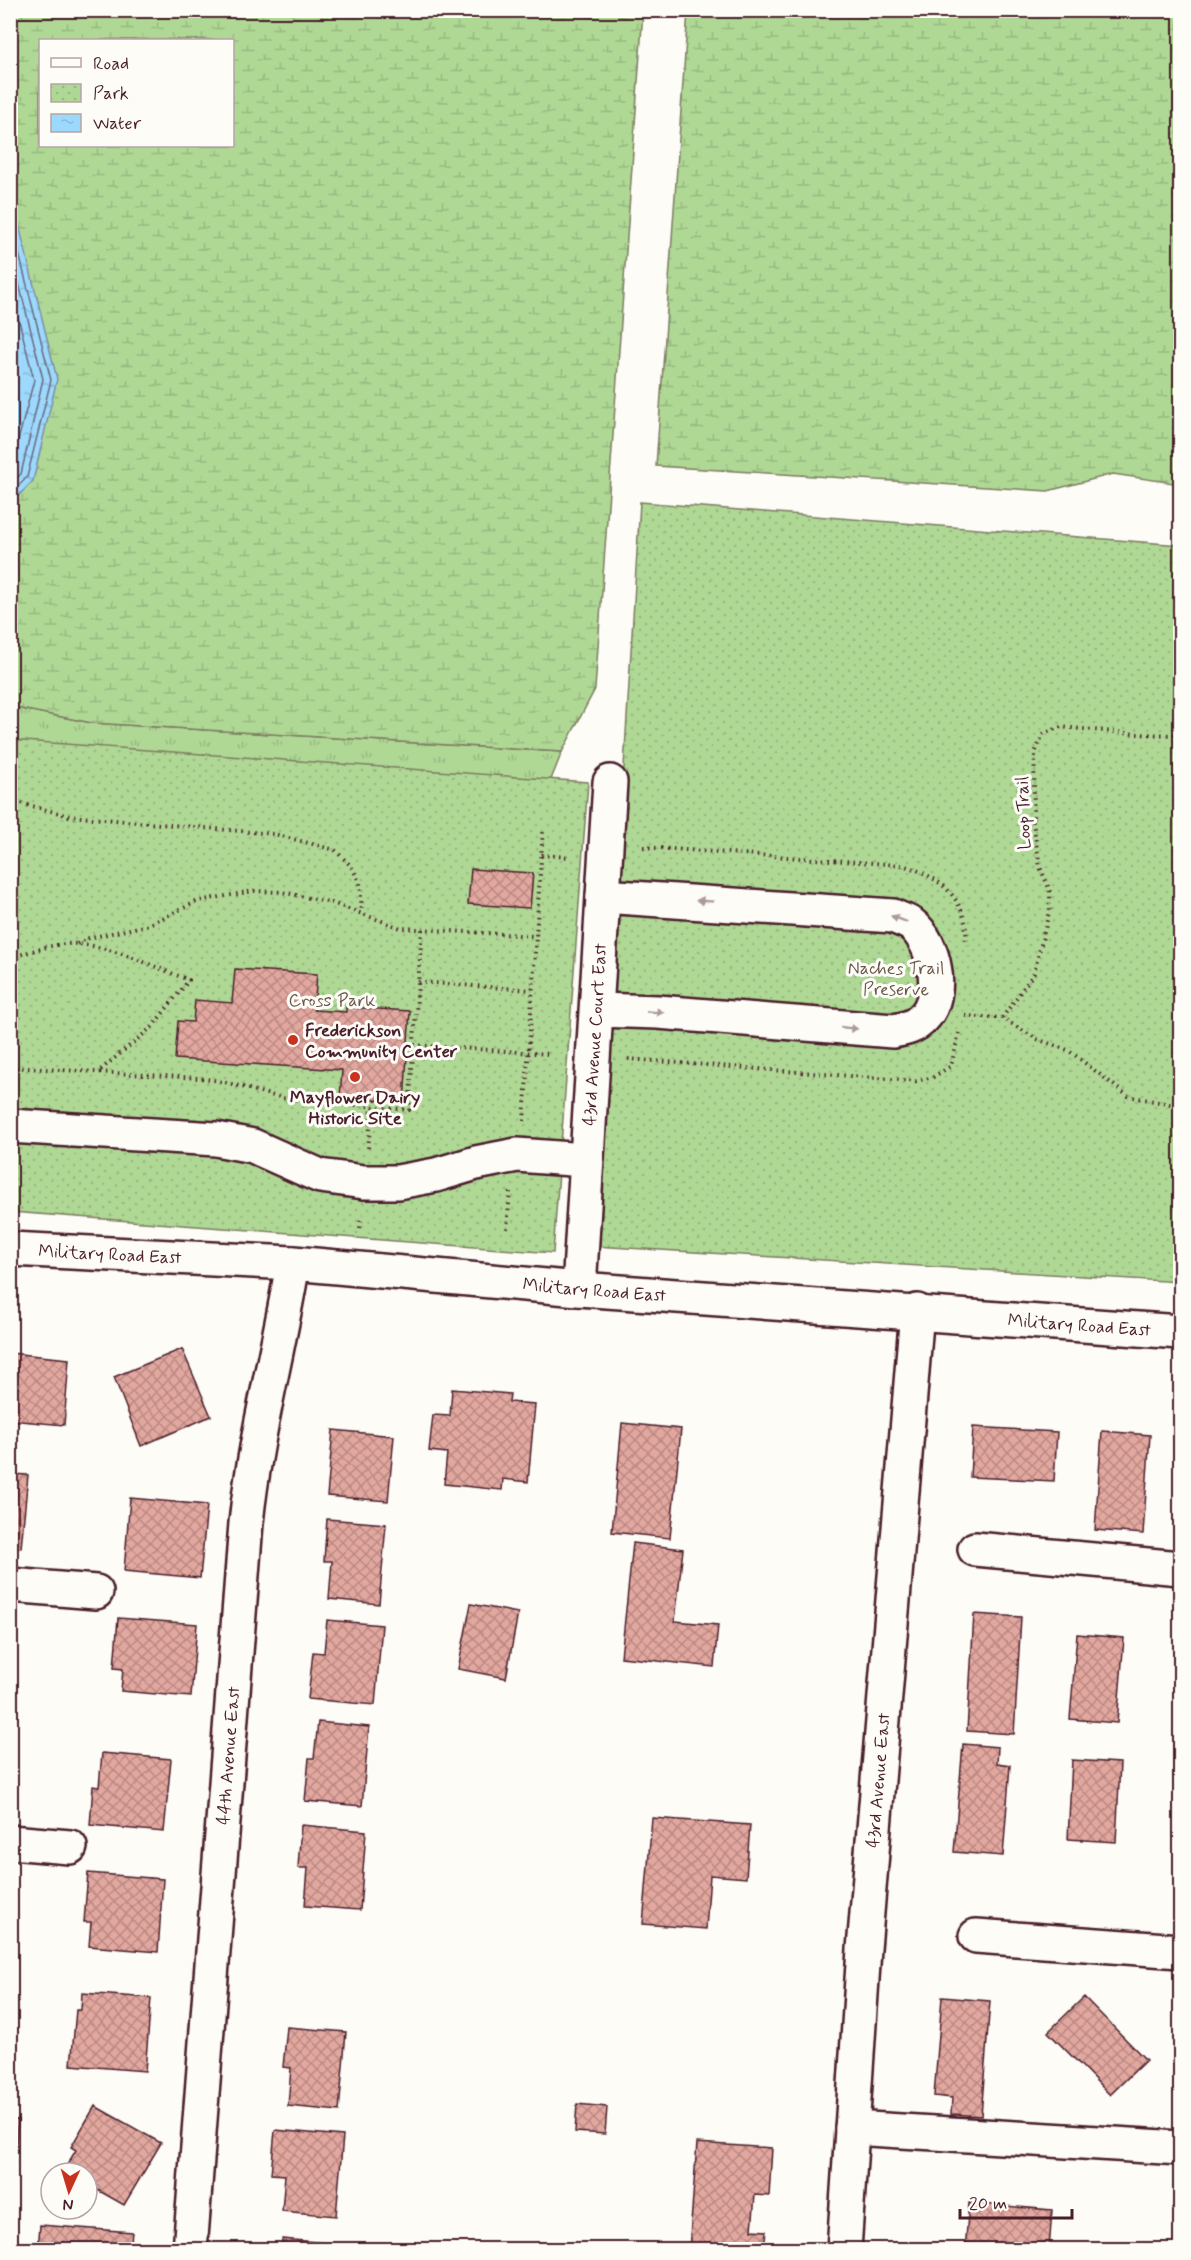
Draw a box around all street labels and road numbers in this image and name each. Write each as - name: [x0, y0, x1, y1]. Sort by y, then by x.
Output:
- street label: Loop Trail: [1011, 776, 1037, 850]
- street label: 43rd Avenue Court East: [578, 942, 613, 1126]
- street label: Military Road East: [38, 1239, 183, 1270]
- street label: Military Road East: [522, 1273, 667, 1308]
- street label: Military Road East: [1007, 1309, 1152, 1343]
- street label: 44th Avenue East: [212, 1685, 246, 1826]
- street label: 43rd Avenue East: [861, 1711, 897, 1849]

